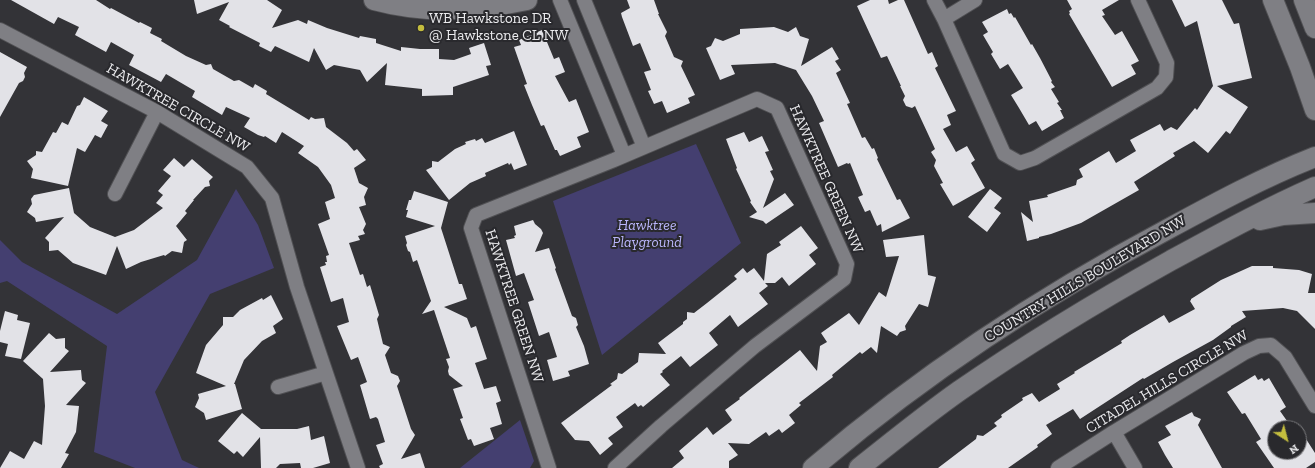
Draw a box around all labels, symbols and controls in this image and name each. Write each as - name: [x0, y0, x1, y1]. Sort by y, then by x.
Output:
- place label: WB Hawkstone DR @ Hawkstone CL NW: [429, 10, 568, 45]
- marker: WB Hawkstone DR @ Hawkstone CL NW: [416, 23, 426, 33]
- street label: HAWKTREE CIRCLE NW: [103, 60, 253, 156]
- street label: HAWKTREE GREEN NW: [785, 102, 867, 256]
- street label: COUNTRY HILLS BOULEVARD NW: [981, 212, 1189, 346]
- park label: Hawktree Playground: [612, 217, 682, 252]
- street label: HAWKTREE GREEN NW: [481, 227, 547, 385]
- street label: CITADEL HILLS CIRCLE NW: [1083, 326, 1251, 438]
- north arrow: [1267, 420, 1307, 460]
- text: N: [1287, 442, 1301, 457]

